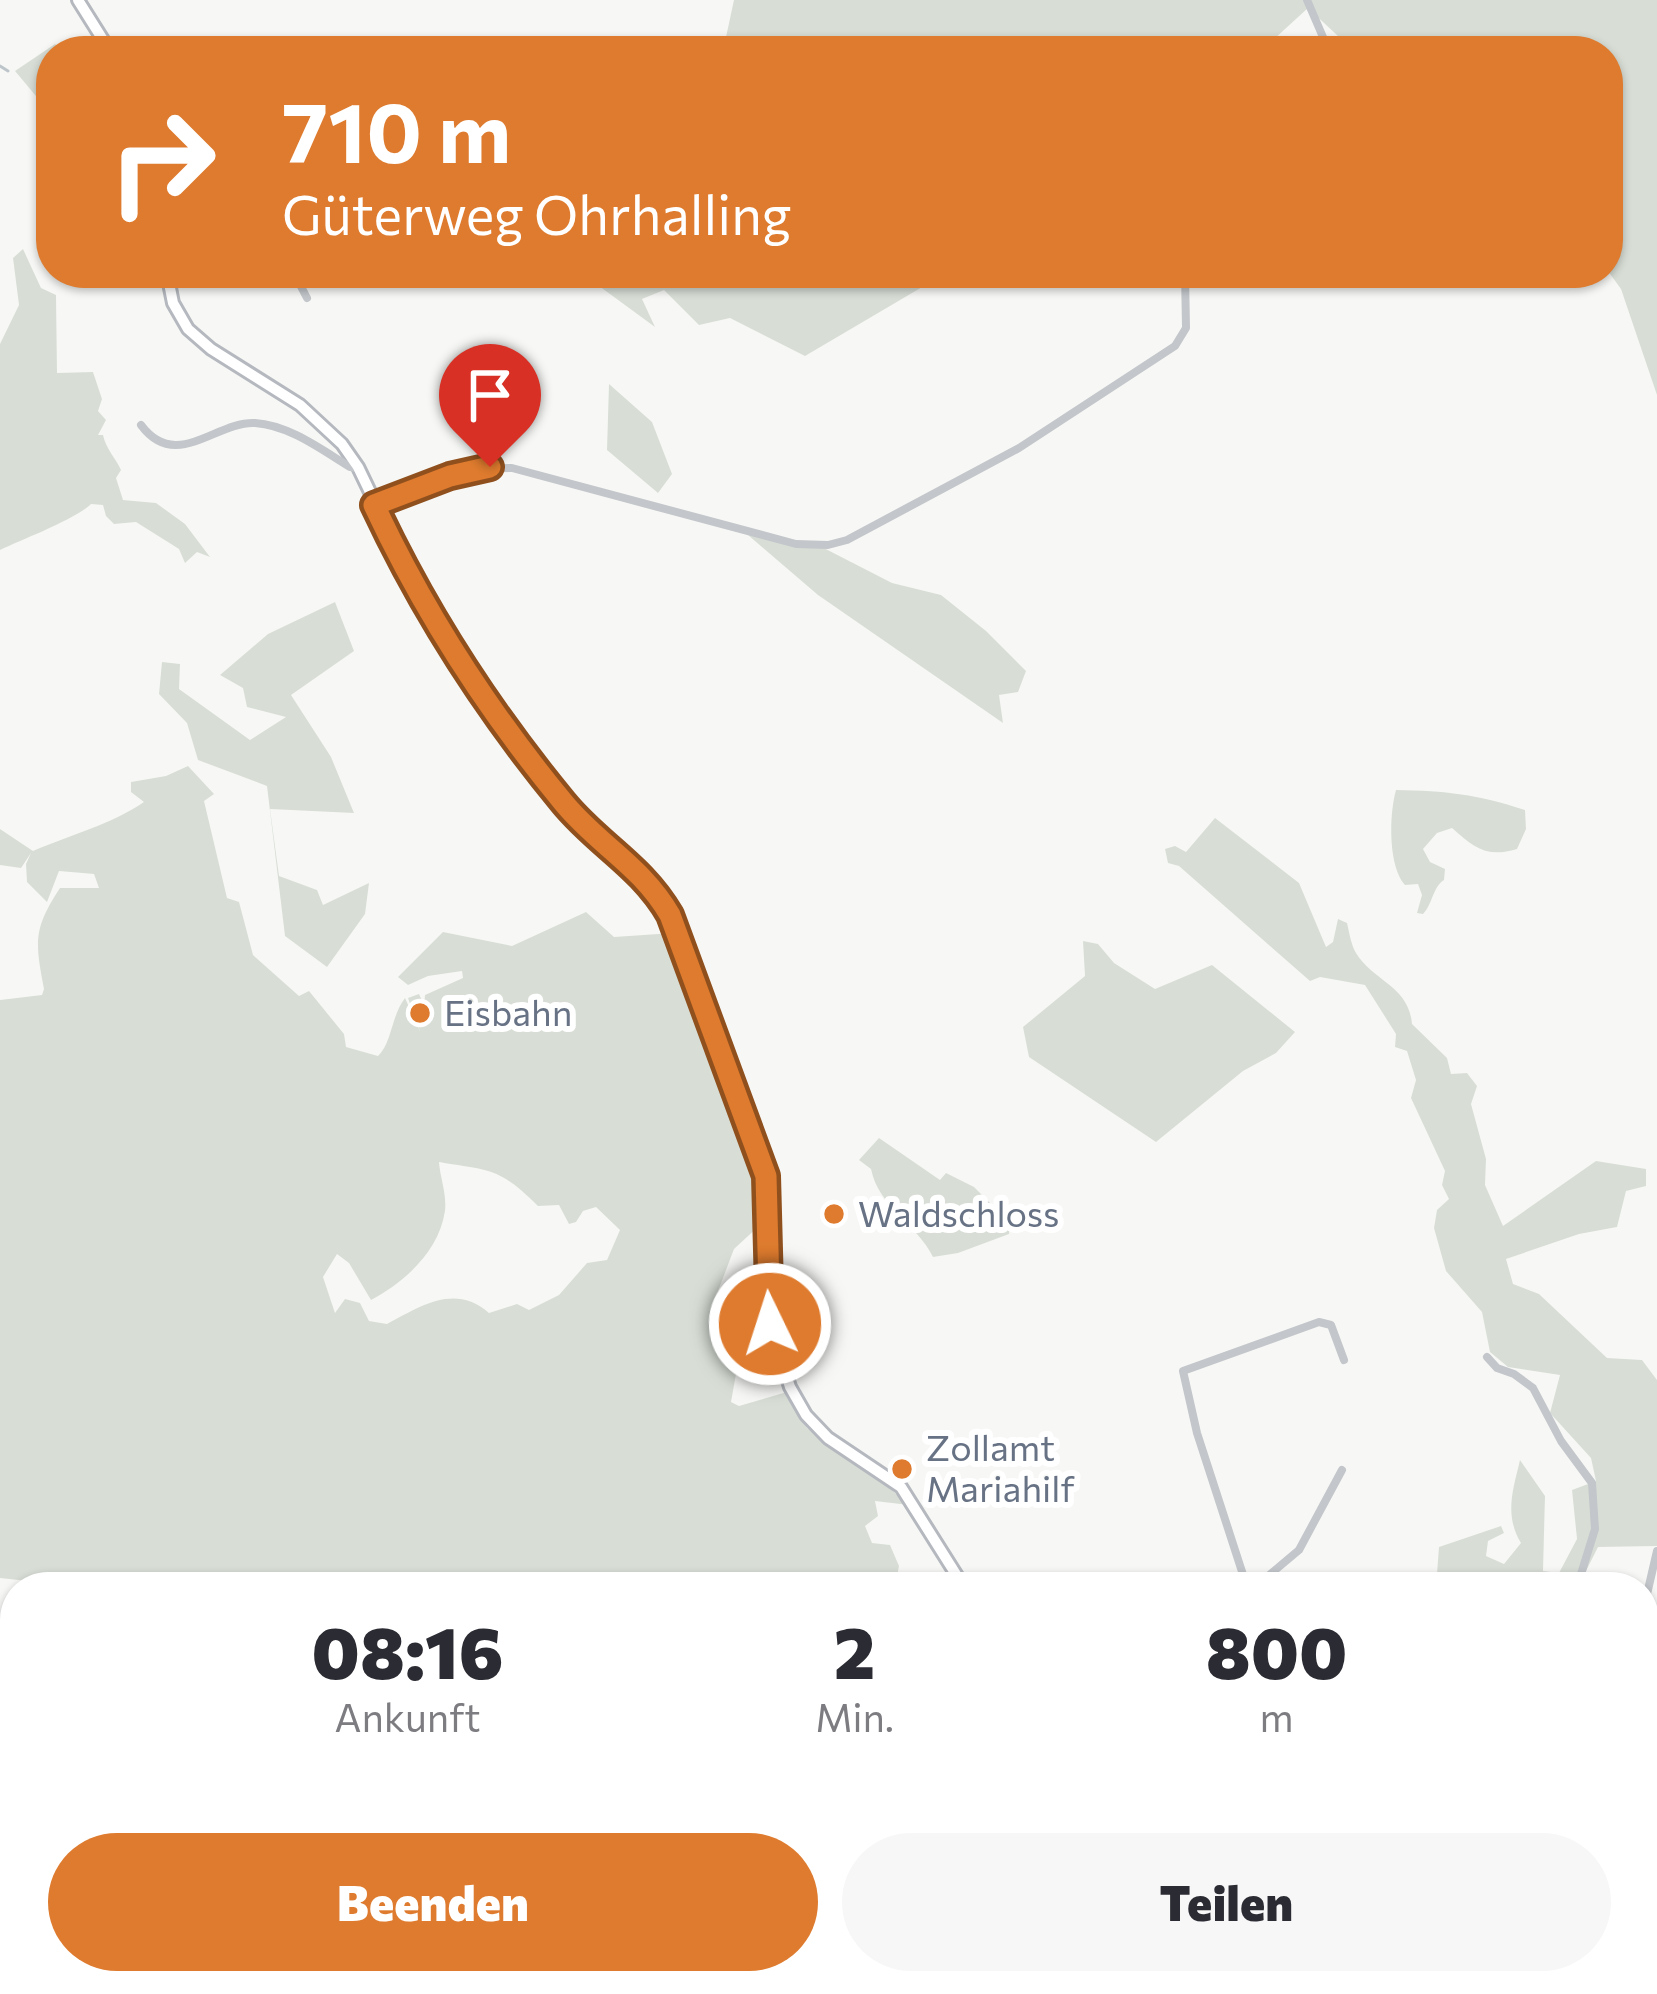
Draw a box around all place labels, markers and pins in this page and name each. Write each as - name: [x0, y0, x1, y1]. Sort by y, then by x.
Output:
- pin: [439, 344, 541, 467]
- place label: Eisbahn: [444, 989, 572, 1033]
- marker: Eisbahn: [407, 1000, 433, 1026]
- place label: Waldschloss: [858, 1190, 1059, 1234]
- marker: Waldschloss: [821, 1201, 847, 1227]
- place label: Zollamt Mariahilf: [926, 1424, 1075, 1509]
- marker: Zollamt Mariahilf: [889, 1456, 915, 1482]

